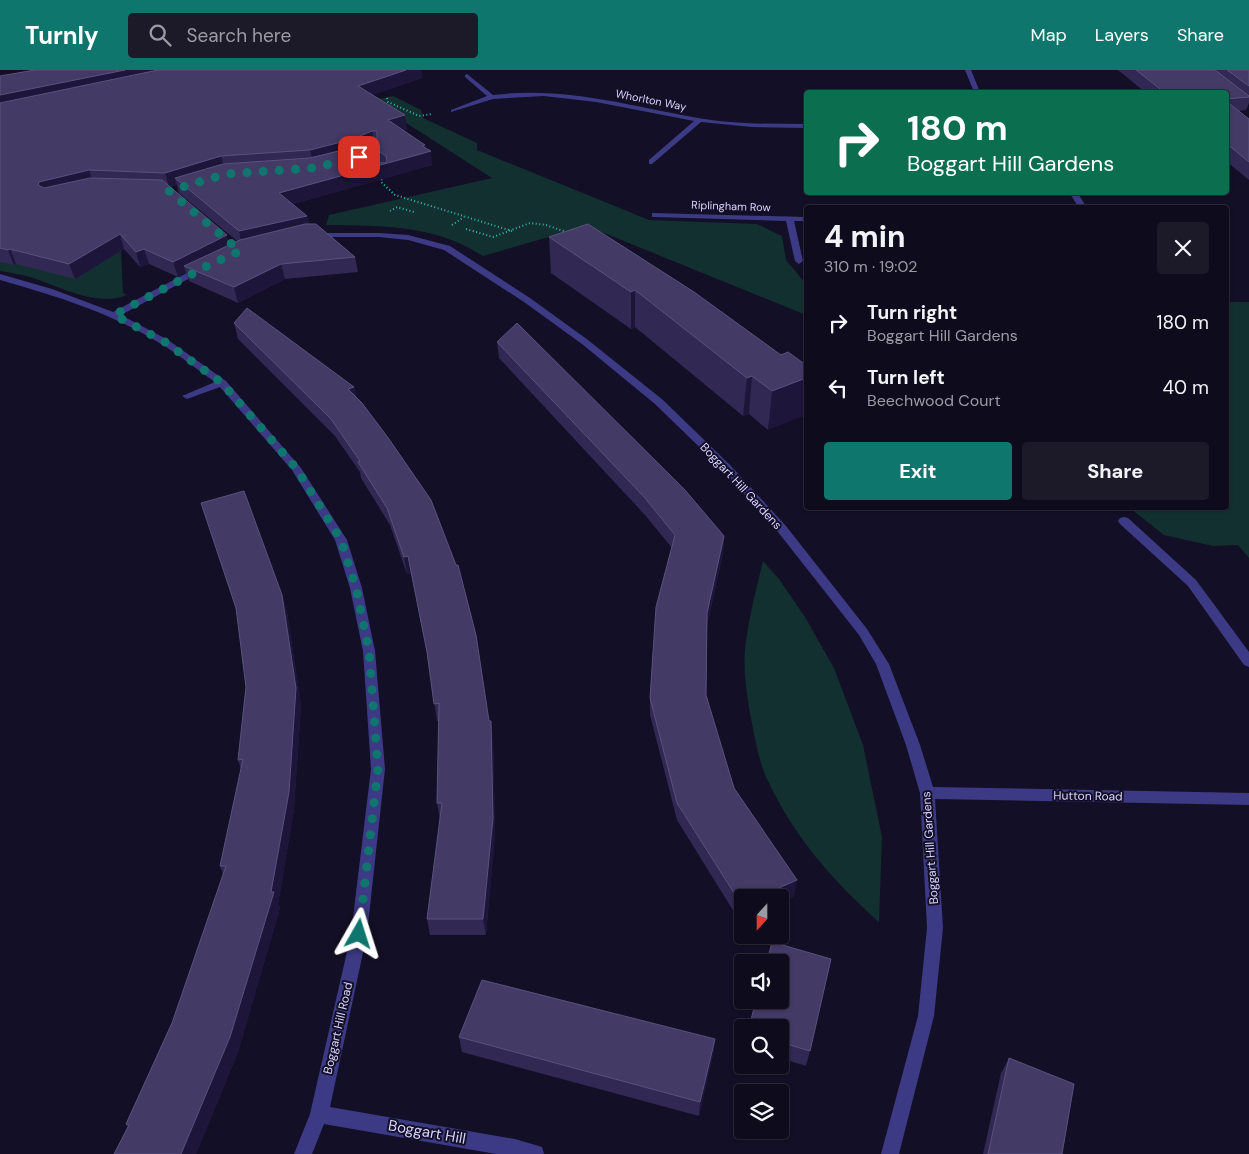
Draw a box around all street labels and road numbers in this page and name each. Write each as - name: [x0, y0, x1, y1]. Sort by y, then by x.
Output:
- street label: Whorlton Way: [614, 86, 688, 114]
- street label: Riplingham Row: [691, 198, 772, 214]
- street label: Boggart Hill Gardens: [697, 439, 785, 533]
- street label: Hutton Road: [1053, 787, 1123, 805]
- street label: Boggart Hill Gardens: [918, 791, 942, 905]
- street label: Boggart Hill Road: [320, 980, 356, 1076]
- street label: Boggart Hill: [387, 1115, 467, 1149]

